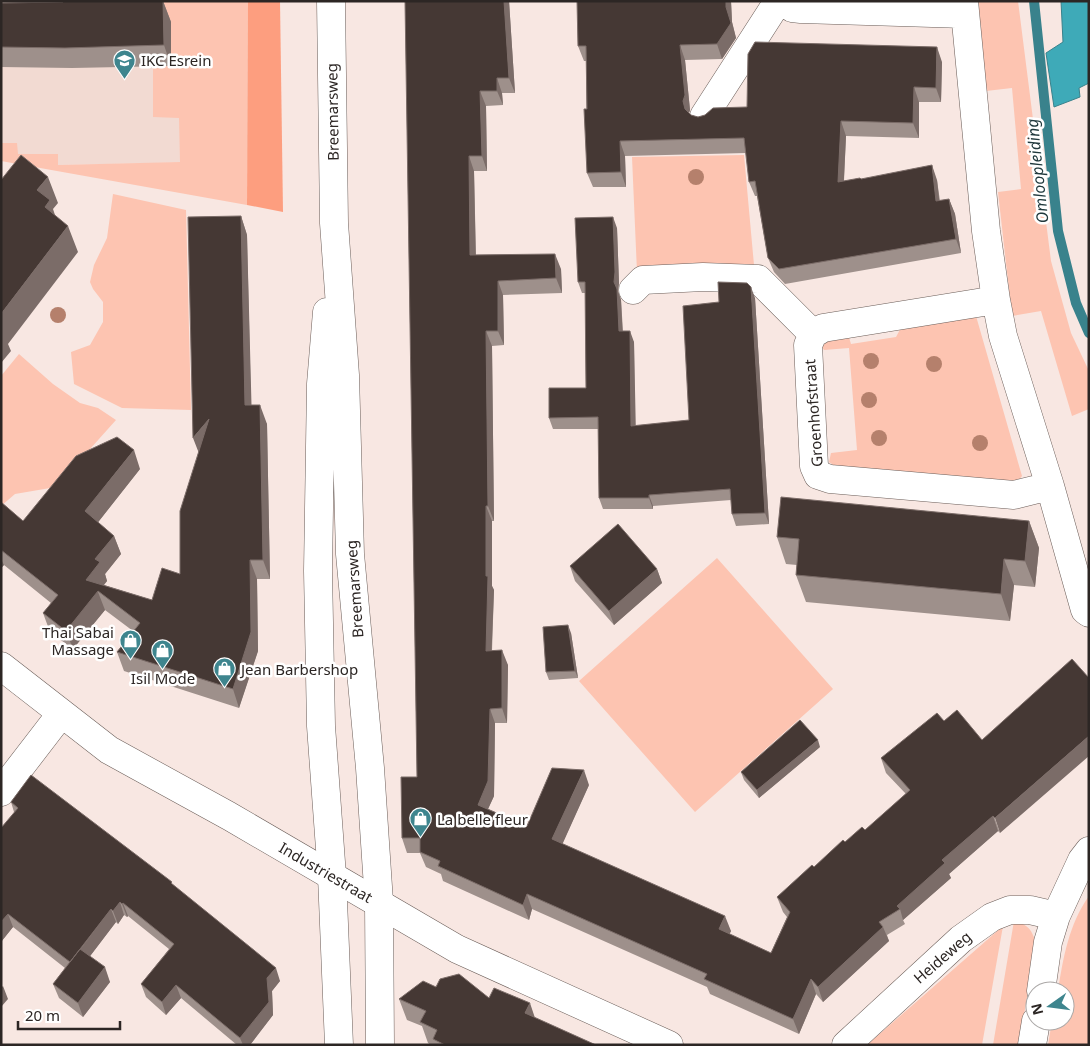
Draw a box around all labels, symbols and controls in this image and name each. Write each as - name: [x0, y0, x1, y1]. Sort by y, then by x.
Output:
- school or university icon: IKC Esrein: [113, 48, 137, 79]
- place label: IKC Esrein: [141, 50, 211, 70]
- street label: Breemarsweg: [321, 63, 343, 161]
- water label: Omloopleiding: [1021, 118, 1053, 224]
- street label: Groenhofstraat: [799, 358, 827, 468]
- street label: Breemarsweg: [341, 539, 367, 639]
- place label: Thai Sabai Massage: [42, 622, 114, 659]
- shop icon: Thai Sabai Massage: [118, 629, 142, 660]
- shop icon: Isil Mode: [151, 638, 175, 669]
- shop icon: Jean Barbershop: [213, 657, 237, 688]
- place label: Jean Barbershop: [239, 659, 358, 679]
- place label: Isil Mode: [131, 668, 195, 688]
- shop icon: La belle fleur: [409, 807, 433, 838]
- place label: La belle fleur: [437, 809, 528, 829]
- street label: Industriestraat: [276, 837, 377, 907]
- street label: Heideweg: [909, 926, 975, 988]
- north arrow: [1025, 981, 1075, 1031]
- scale bar: [18, 998, 120, 1030]
- text: N: [1026, 1001, 1047, 1017]
- text: 20 m: [25, 1005, 60, 1025]

